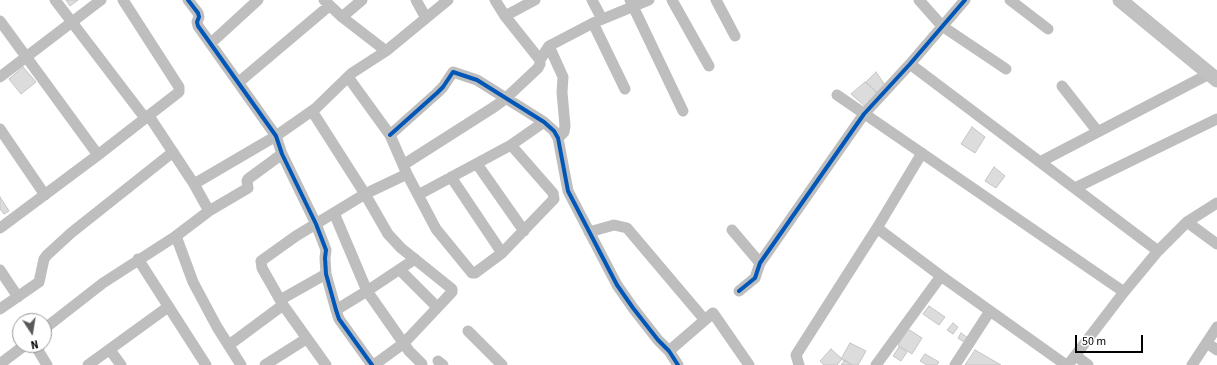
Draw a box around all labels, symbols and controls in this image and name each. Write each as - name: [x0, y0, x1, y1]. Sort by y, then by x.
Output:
- north arrow: [12, 313, 52, 353]
- scale bar: [1077, 327, 1145, 353]
- text: 50 m: [1082, 333, 1106, 350]
- text: N: [29, 336, 40, 352]

